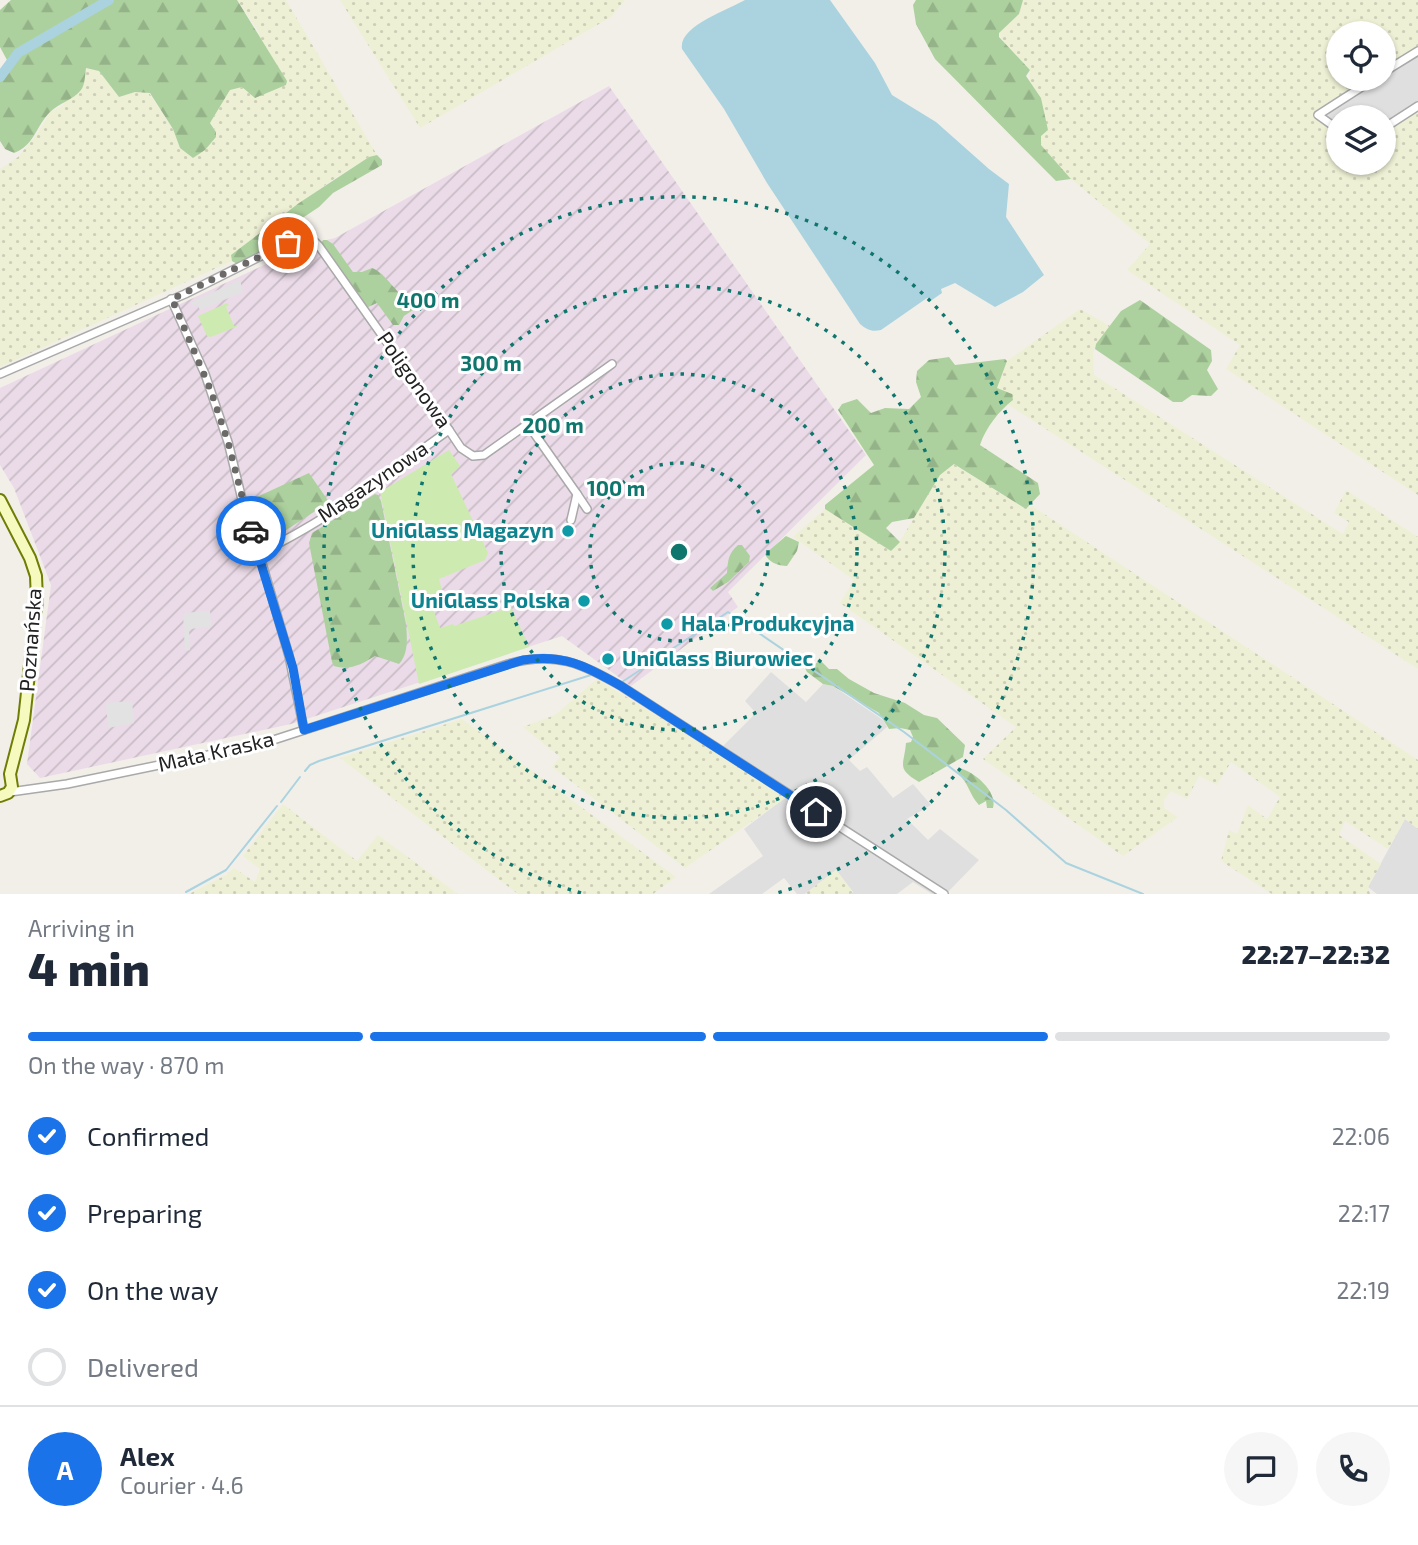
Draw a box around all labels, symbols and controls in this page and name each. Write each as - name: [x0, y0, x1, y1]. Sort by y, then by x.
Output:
- map controls: [1326, 21, 1396, 175]
- button: locate: [1326, 21, 1396, 91]
- button: layers: [1326, 105, 1396, 175]
- pin: [258, 213, 318, 273]
- icon: bag: [269, 224, 307, 262]
- text: 400 m: [397, 287, 459, 312]
- street label: Poligonowa: [373, 326, 458, 432]
- text: 300 m: [460, 350, 522, 375]
- text: 200 m: [522, 412, 584, 437]
- street label: Magazynowa: [312, 435, 432, 527]
- text: 100 m: [587, 475, 645, 500]
- courier: [216, 496, 286, 566]
- icon: car: [232, 512, 270, 550]
- place label: UniGlass Magazyn: [371, 517, 554, 543]
- marker: UniGlass Magazyn: [560, 523, 576, 539]
- centre of rings: [667, 540, 691, 564]
- street label: Poznańska: [13, 587, 46, 692]
- place label: UniGlass Polska: [411, 587, 570, 612]
- marker: UniGlass Polska: [576, 593, 592, 609]
- place label: Hala Produkcyjna: [681, 610, 854, 636]
- marker: Hala Produkcyjna: [659, 616, 675, 632]
- place label: UniGlass Biurowiec: [622, 645, 813, 670]
- marker: UniGlass Biurowiec: [600, 651, 616, 667]
- street label: Mała Kraska: [155, 725, 276, 776]
- pin: [786, 782, 846, 842]
- icon: home: [797, 793, 835, 831]
- text: Arriving in: [28, 914, 135, 942]
- text: 22:27–22:32: [1241, 938, 1390, 969]
- text: 4 min: [28, 940, 150, 995]
- text: On the way · 870 m: [28, 1051, 224, 1079]
- icon: check: [28, 1117, 66, 1155]
- text: Confirmed: [87, 1120, 210, 1151]
- text: 22:06: [1332, 1122, 1390, 1150]
- icon: check: [28, 1194, 66, 1232]
- text: Preparing: [87, 1197, 202, 1228]
- text: 22:17: [1338, 1199, 1390, 1227]
- icon: check: [28, 1271, 66, 1309]
- text: On the way: [87, 1274, 218, 1305]
- text: 22:19: [1336, 1276, 1390, 1304]
- text: Delivered: [87, 1351, 199, 1382]
- button: chat: [1224, 1432, 1298, 1506]
- button: phone: [1316, 1432, 1390, 1506]
- text: Alex: [120, 1440, 175, 1471]
- text: A: [57, 1454, 73, 1485]
- text: Courier · 4.6: [120, 1471, 244, 1499]

